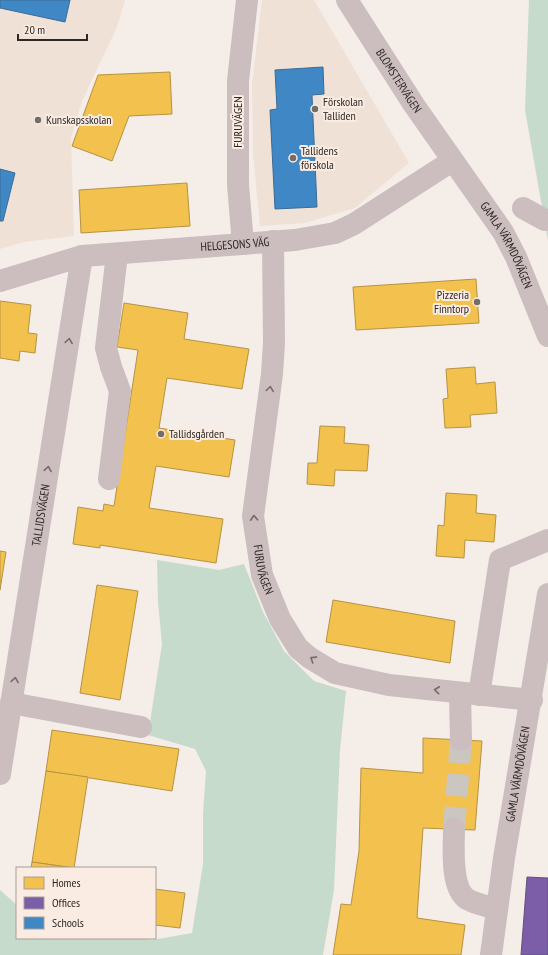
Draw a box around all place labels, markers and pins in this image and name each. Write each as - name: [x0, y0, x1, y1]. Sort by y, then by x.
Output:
- place label: Förskolan Talliden: [323, 94, 363, 123]
- marker: Förskolan Talliden: [310, 104, 320, 114]
- place label: Kunskapsskolan: [46, 112, 112, 127]
- marker: Kunskapsskolan: [33, 115, 43, 125]
- place label: Tallidens förskola: [301, 143, 338, 172]
- marker: Tallidens förskola: [288, 153, 298, 163]
- place label: Pizzeria Finntorp: [434, 287, 469, 316]
- marker: Pizzeria Finntorp: [472, 297, 482, 307]
- place label: Tallidsgården: [169, 426, 224, 441]
- marker: Tallidsgården: [156, 429, 166, 439]

